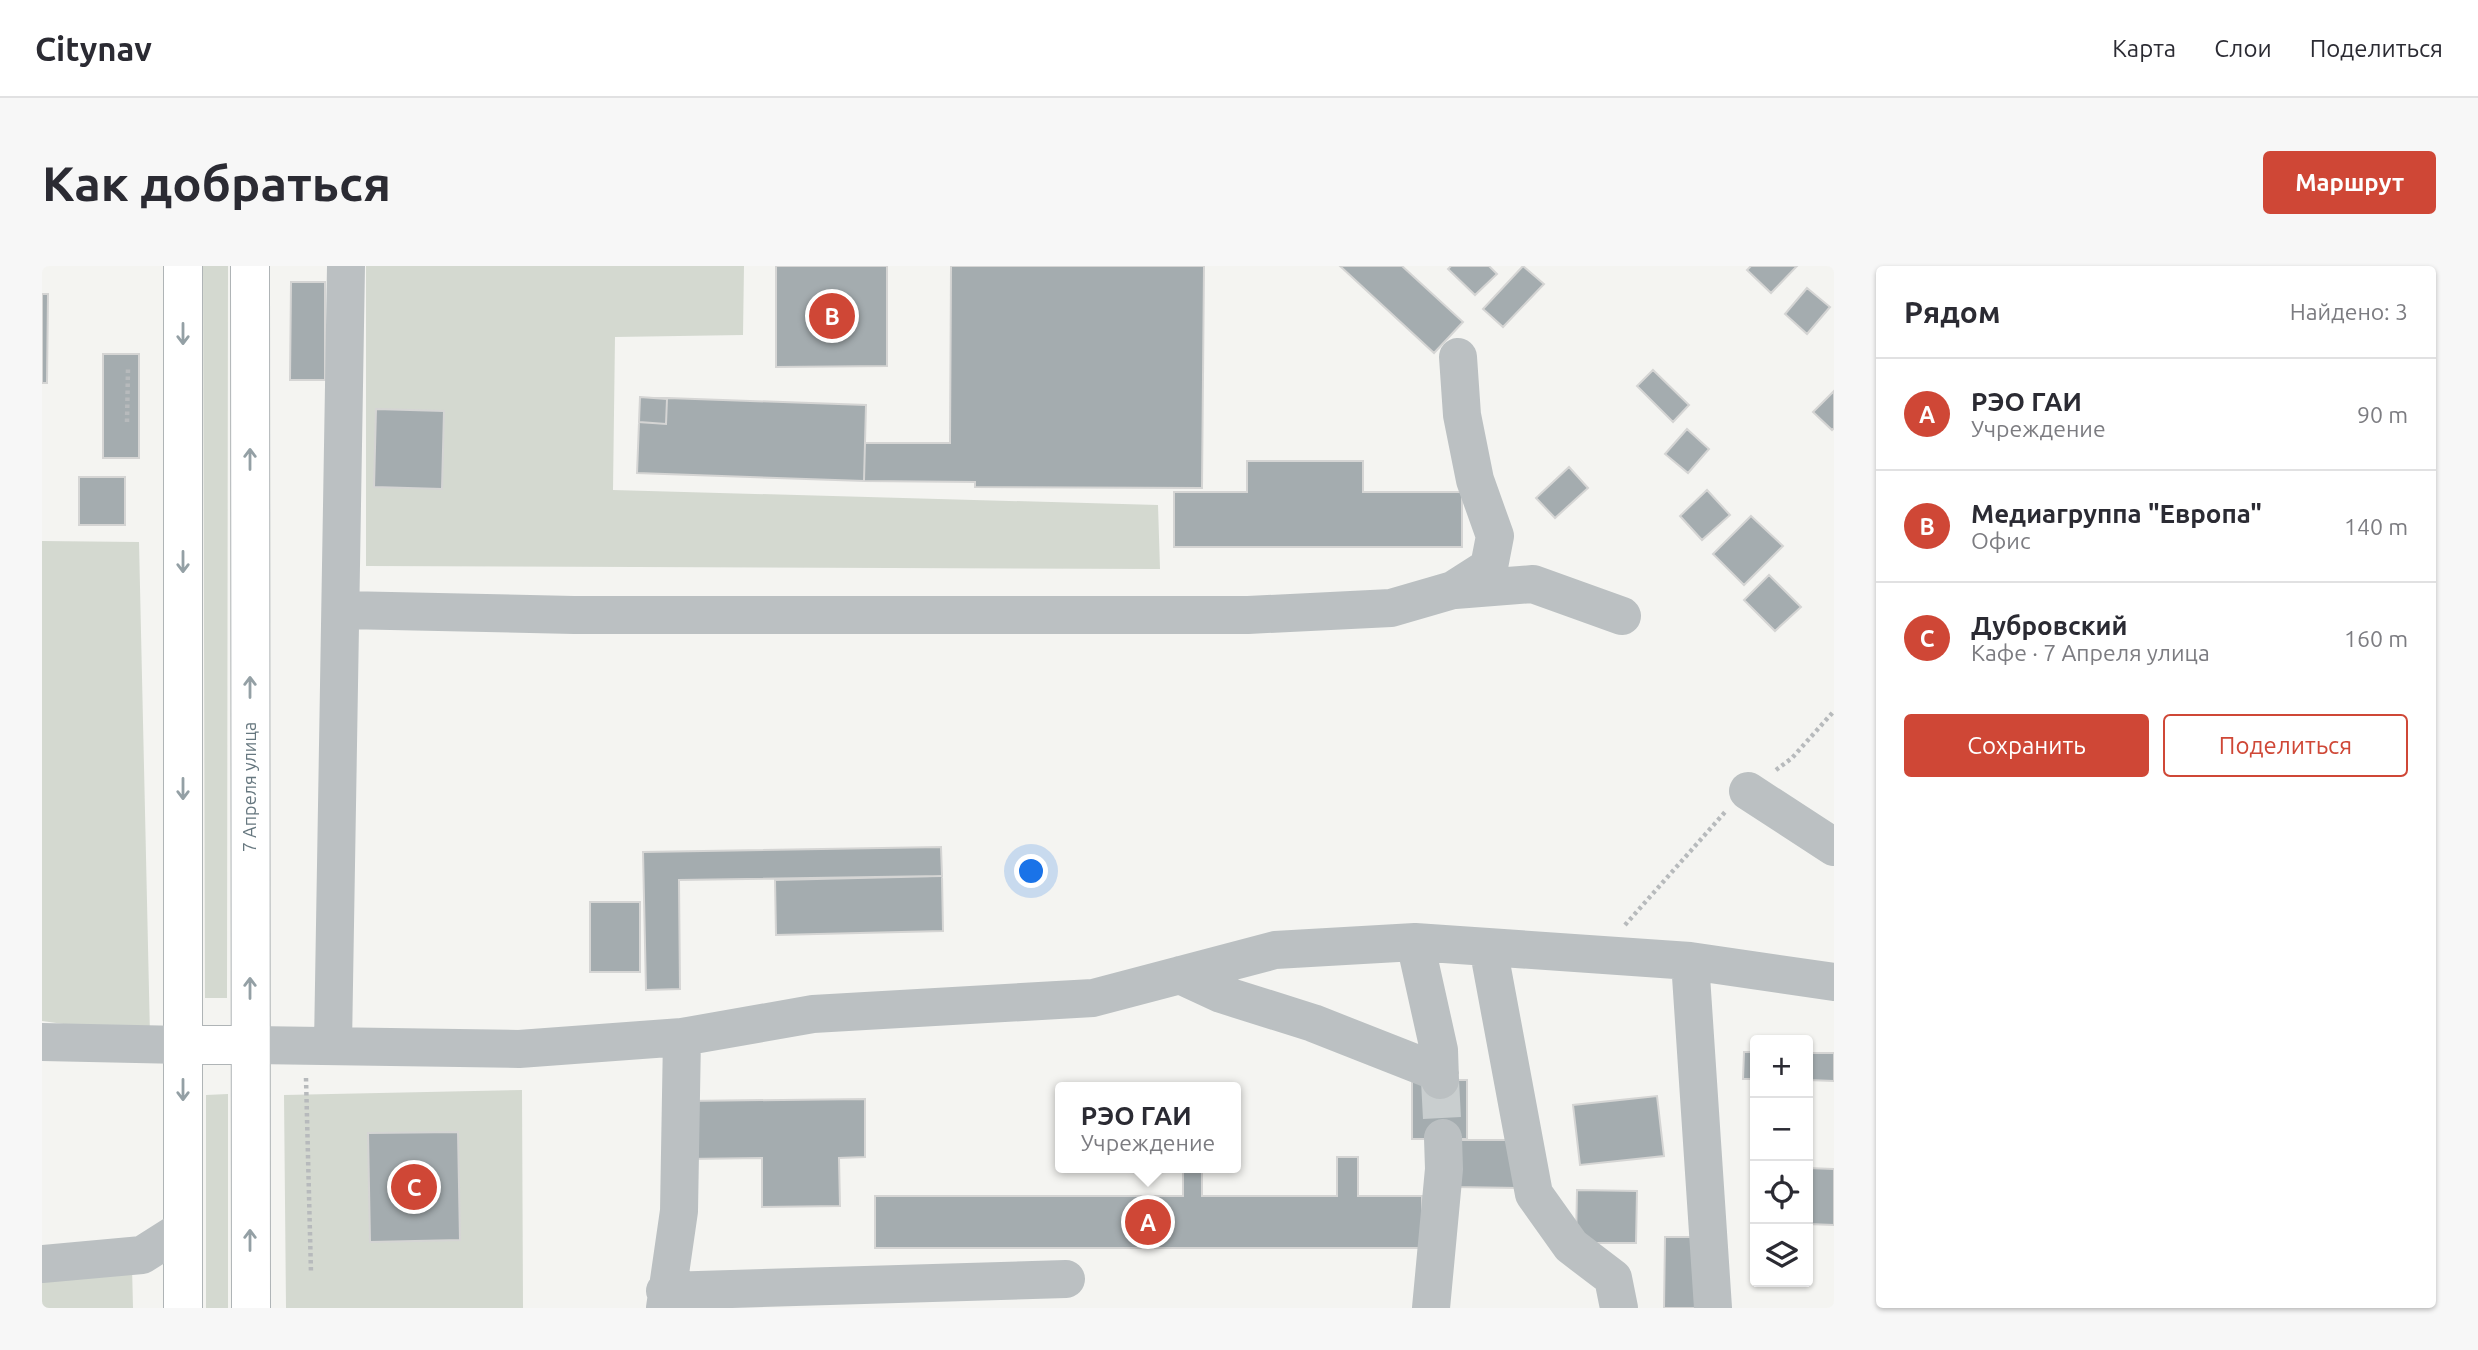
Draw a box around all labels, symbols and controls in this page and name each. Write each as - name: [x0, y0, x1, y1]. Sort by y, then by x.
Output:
- text: Citynav: [35, 30, 152, 67]
- text: Карта: [2112, 35, 2176, 62]
- text: Слои: [2214, 35, 2272, 62]
- text: Поделиться: [2310, 35, 2443, 62]
- button: Маршрут: [2263, 151, 2436, 214]
- text: Как добраться: [42, 155, 391, 210]
- pin: B: [809, 290, 855, 342]
- text: Рядом: [1904, 295, 2000, 329]
- text: Найдено: 3: [2290, 299, 2408, 324]
- one-way arrow: [176, 322, 190, 345]
- text: РЭО ГАИ: [1971, 387, 2082, 416]
- text: A: [1919, 402, 1935, 427]
- text: 90 m: [2357, 402, 2408, 427]
- text: Учреждение: [1971, 416, 2106, 441]
- one-way arrow: [243, 448, 257, 471]
- text: Медиагруппа "Европа": [1971, 499, 2262, 528]
- text: B: [1919, 514, 1935, 539]
- text: 140 m: [2344, 514, 2408, 539]
- text: Офис: [1971, 528, 2031, 553]
- one-way arrow: [176, 550, 190, 573]
- text: Дубровский: [1971, 611, 2127, 640]
- text: C: [1920, 626, 1934, 651]
- text: 160 m: [2344, 626, 2408, 651]
- text: Кафе · 7 Апреля улица: [1971, 640, 2210, 665]
- one-way arrow: [243, 676, 257, 699]
- button: Сохранить: [1904, 714, 2149, 777]
- button: Поделиться: [2163, 714, 2408, 777]
- street label: 7 Апреля улица: [239, 722, 259, 852]
- one-way arrow: [176, 777, 190, 800]
- your location: [1014, 854, 1048, 888]
- one-way arrow: [243, 977, 257, 1000]
- map controls: [1750, 1035, 1813, 1287]
- button: +: [1750, 1035, 1813, 1098]
- one-way arrow: [176, 1078, 190, 1101]
- popup: [1055, 1082, 1241, 1173]
- button: −: [1750, 1098, 1813, 1161]
- text: РЭО ГАИ: [1081, 1101, 1192, 1130]
- text: Учреждение: [1081, 1130, 1215, 1155]
- pin: C: [391, 1161, 437, 1213]
- button: locate: [1750, 1161, 1813, 1224]
- pin: A: [1125, 1196, 1171, 1248]
- button: layers: [1750, 1224, 1813, 1287]
- one-way arrow: [243, 1229, 257, 1252]

